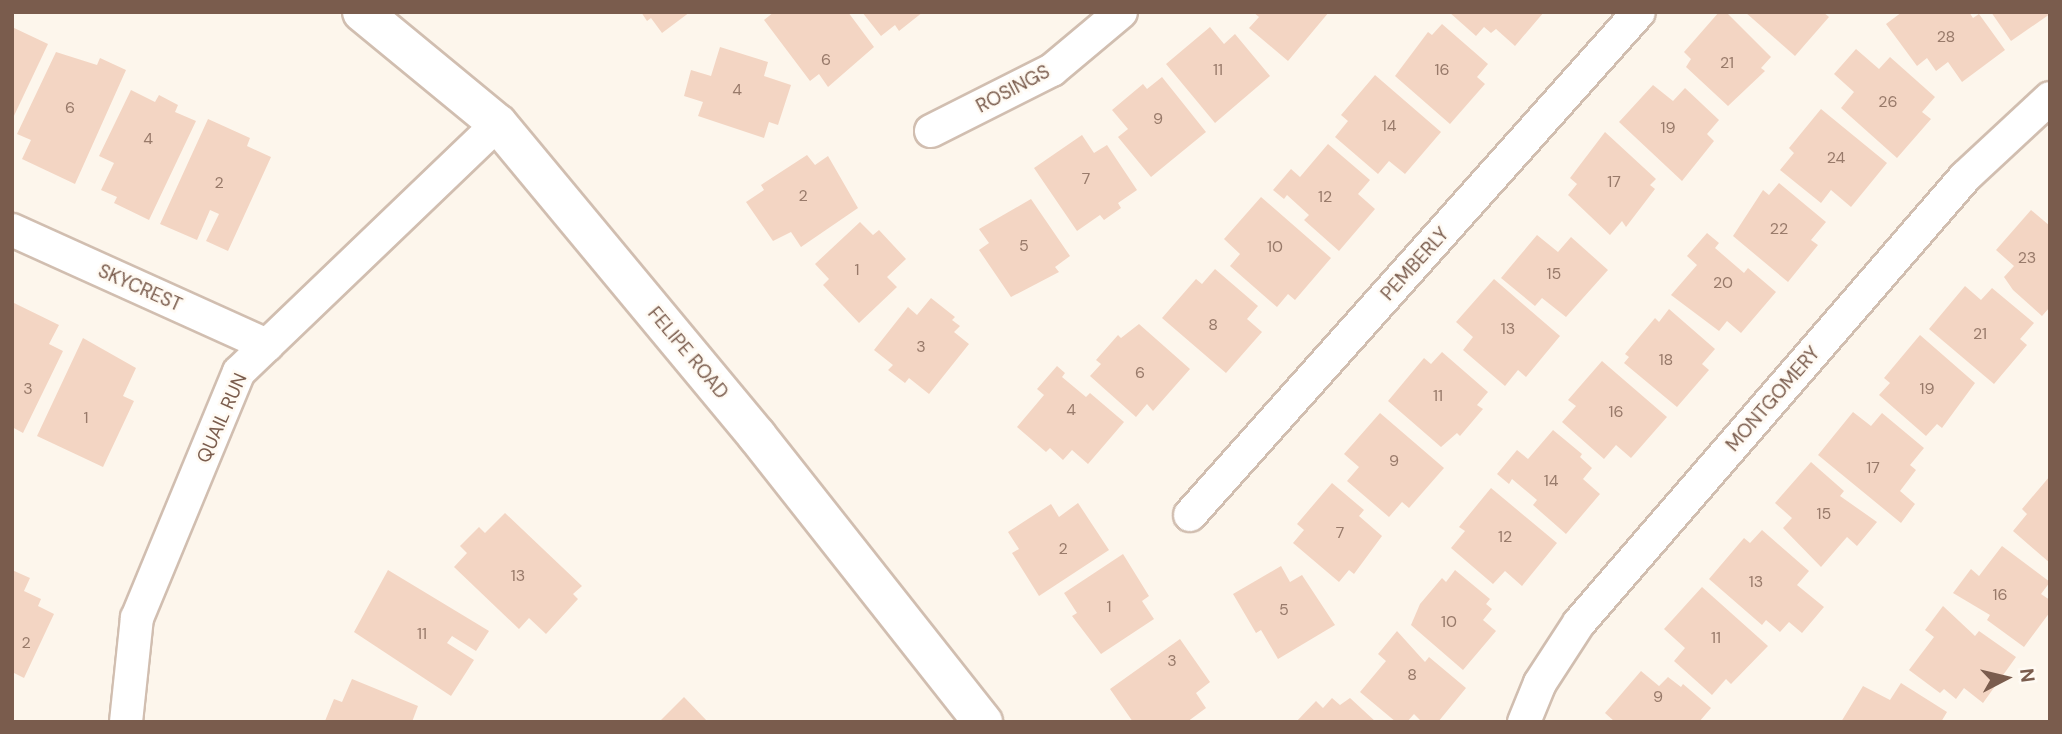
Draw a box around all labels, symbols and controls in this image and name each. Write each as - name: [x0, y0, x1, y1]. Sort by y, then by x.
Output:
- house number: 28: [1937, 27, 1955, 47]
- house number: 6: [821, 50, 831, 70]
- house number: 21: [1720, 53, 1734, 73]
- street label: ROSINGS: [972, 60, 1054, 118]
- house number: 11: [1213, 60, 1223, 80]
- house number: 16: [1434, 60, 1450, 80]
- house number: 4: [732, 80, 742, 100]
- house number: 26: [1878, 92, 1898, 112]
- house number: 6: [65, 98, 75, 118]
- house number: 9: [1153, 109, 1163, 129]
- house number: 14: [1382, 116, 1396, 136]
- house number: 19: [1660, 118, 1676, 138]
- house number: 4: [143, 129, 153, 149]
- house number: 24: [1827, 148, 1845, 168]
- house number: 7: [1082, 169, 1090, 189]
- house number: 17: [1607, 172, 1621, 192]
- house number: 2: [214, 173, 224, 193]
- house number: 2: [798, 186, 808, 206]
- house number: 12: [1318, 187, 1332, 207]
- house number: 22: [1770, 219, 1788, 239]
- street label: PEMBERLY: [1376, 223, 1454, 305]
- house number: 5: [1019, 236, 1029, 256]
- house number: 10: [1267, 237, 1283, 257]
- house number: 23: [2018, 248, 2036, 268]
- street label: SKYCREST: [95, 259, 185, 317]
- house number: 1: [855, 260, 859, 280]
- house number: 15: [1547, 264, 1561, 284]
- house number: 20: [1713, 273, 1733, 293]
- street label: FELIPE ROAD: [643, 302, 733, 404]
- house number: 8: [1208, 315, 1218, 335]
- house number: 13: [1501, 319, 1515, 339]
- house number: 21: [1973, 324, 1987, 344]
- house number: 3: [916, 337, 926, 357]
- street label: MONTGOMERY: [1721, 342, 1825, 456]
- house number: 18: [1659, 350, 1673, 370]
- house number: 6: [1135, 363, 1145, 383]
- street label: QUAIL RUN: [192, 370, 252, 466]
- house number: 3: [23, 379, 33, 399]
- house number: 19: [1919, 379, 1935, 399]
- house number: 11: [1433, 386, 1443, 406]
- house number: 4: [1066, 400, 1076, 420]
- house number: 16: [1608, 402, 1624, 422]
- house number: 1: [84, 408, 88, 428]
- house number: 9: [1389, 451, 1399, 471]
- house number: 17: [1866, 458, 1880, 478]
- house number: 14: [1544, 471, 1558, 491]
- house number: 15: [1817, 504, 1831, 524]
- house number: 7: [1336, 523, 1344, 543]
- house number: 12: [1498, 527, 1512, 547]
- house number: 2: [1058, 539, 1068, 559]
- house number: 13: [511, 566, 525, 586]
- house number: 13: [1749, 572, 1763, 592]
- house number: 16: [1992, 585, 2008, 605]
- house number: 1: [1107, 597, 1111, 617]
- house number: 5: [1279, 600, 1289, 620]
- house number: 10: [1441, 612, 1457, 632]
- house number: 11: [417, 624, 427, 644]
- house number: 11: [1711, 628, 1721, 648]
- house number: 2: [21, 633, 31, 653]
- north arrow: [1971, 643, 2041, 713]
- house number: 3: [1167, 651, 1177, 671]
- house number: 8: [1407, 665, 1417, 685]
- text: N: [2014, 667, 2041, 684]
- house number: 9: [1653, 687, 1663, 707]

